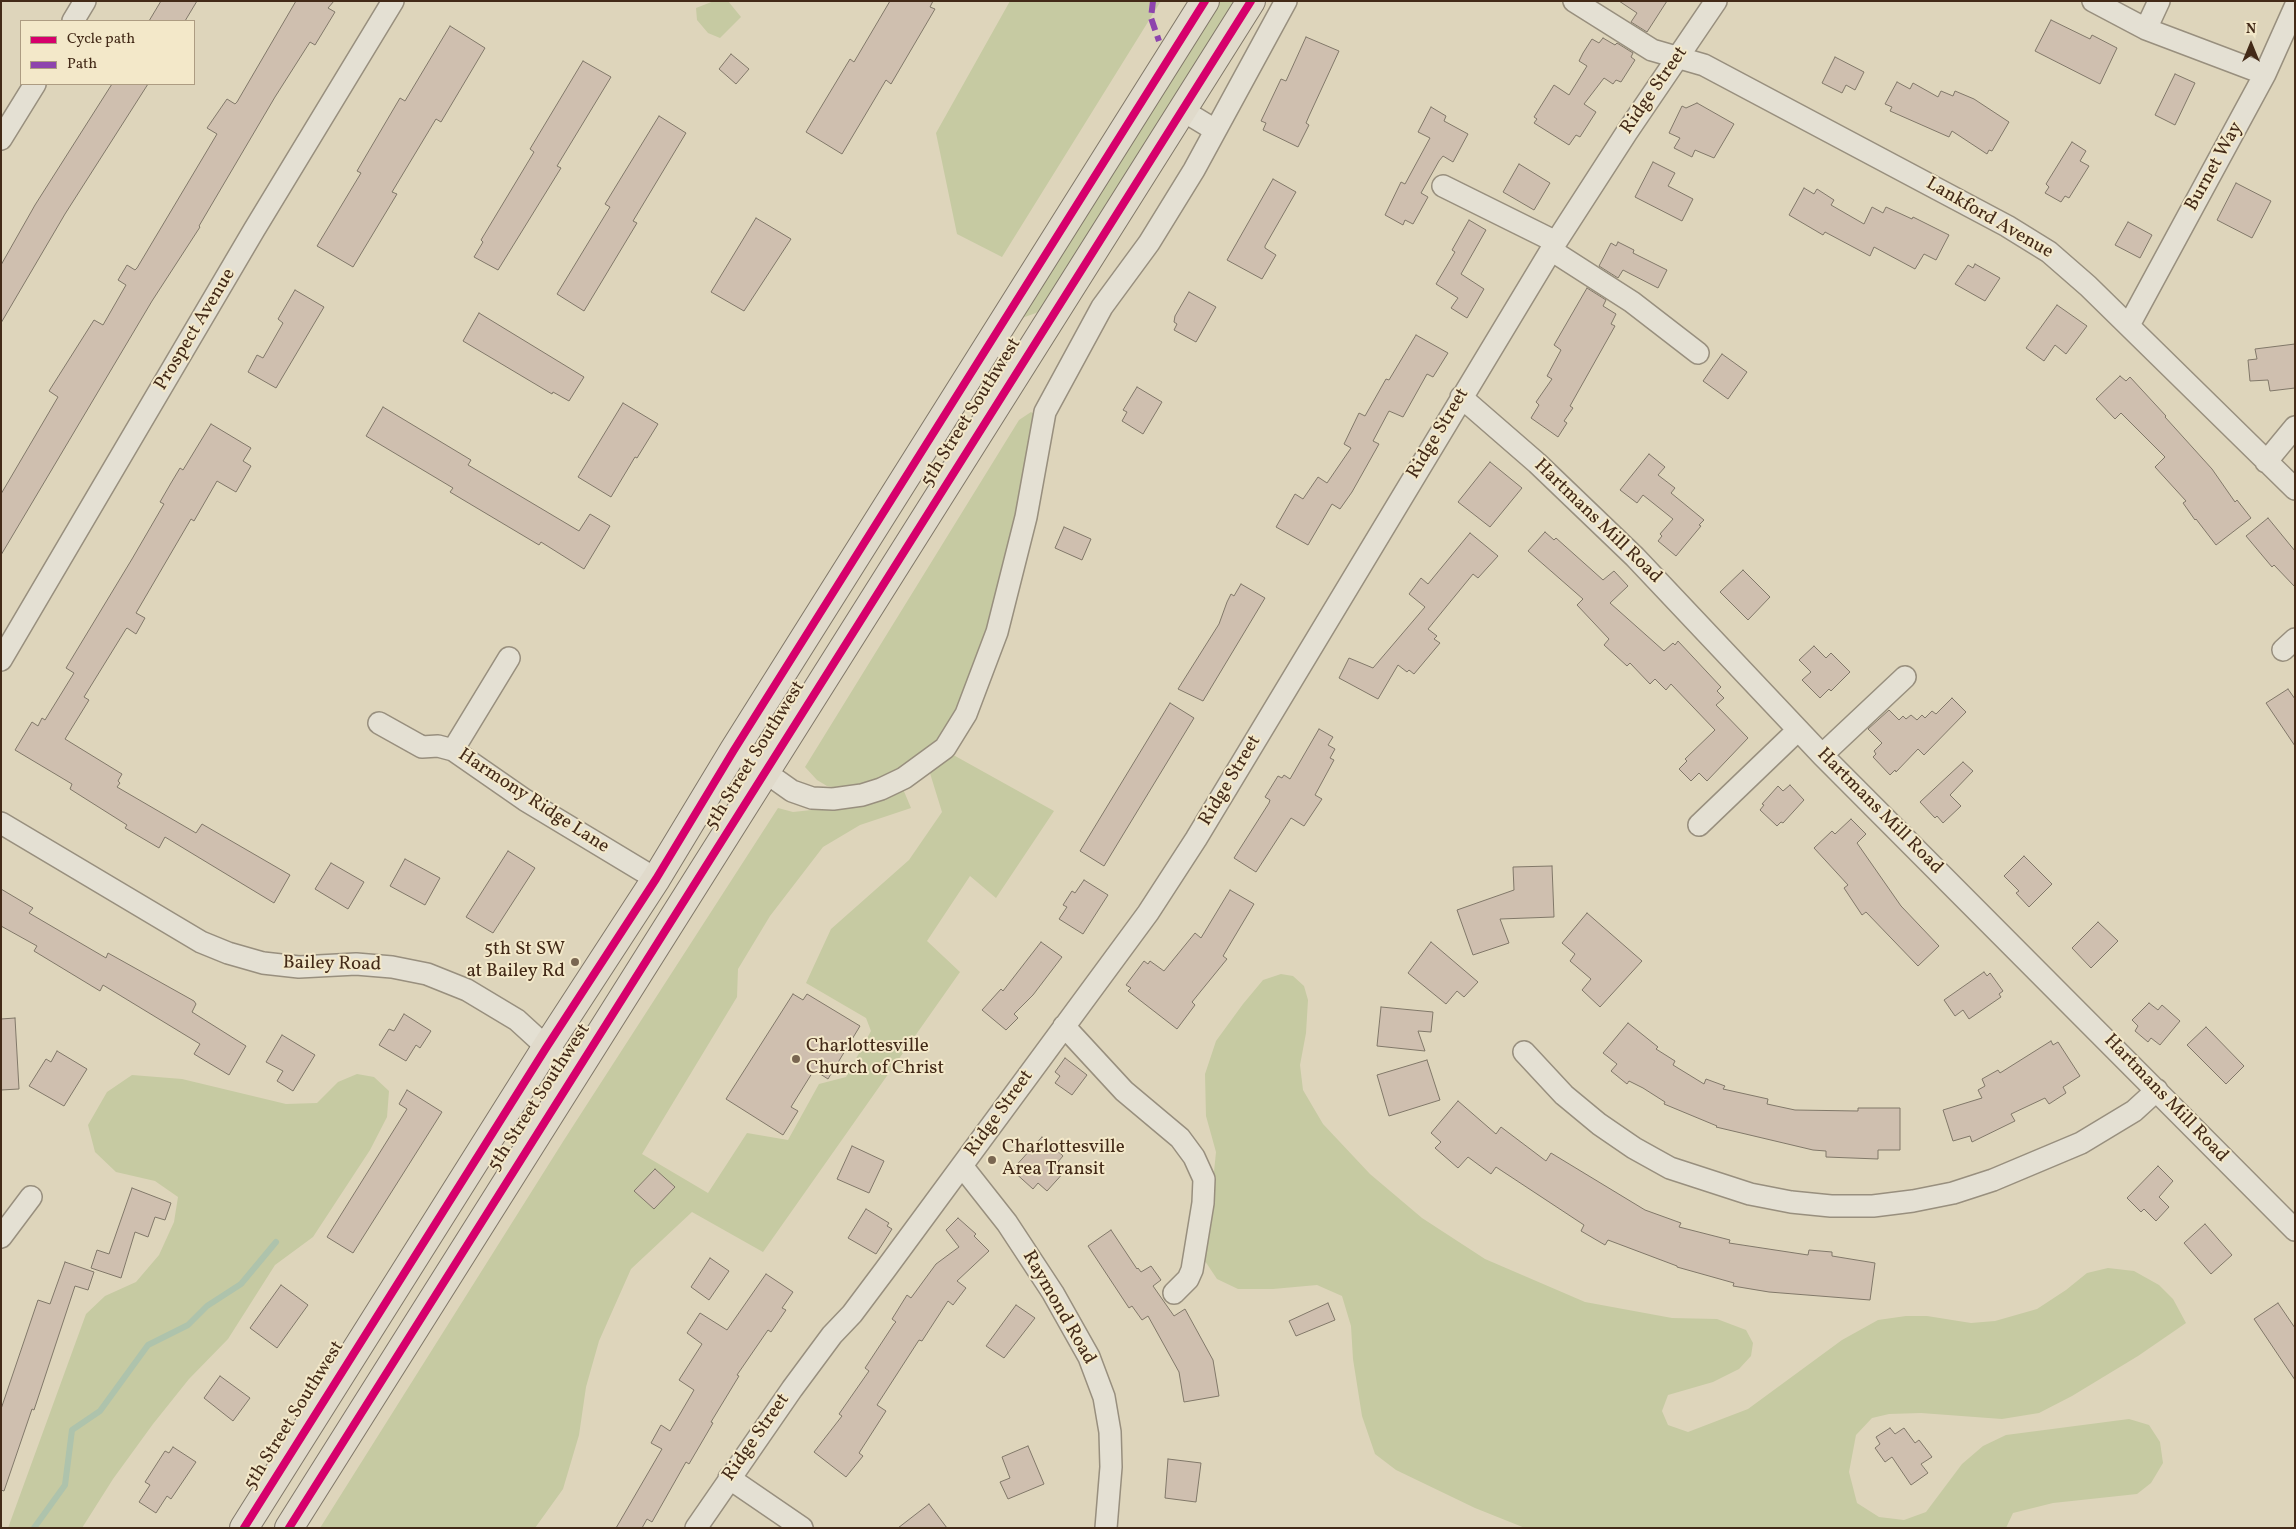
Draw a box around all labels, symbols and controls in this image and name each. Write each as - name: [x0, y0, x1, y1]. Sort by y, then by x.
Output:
- legend: [20, 20, 195, 85]
- north arrow: [2226, 20, 2276, 70]
- text: N: [2246, 20, 2256, 39]
- text: Cycle path: [67, 29, 135, 50]
- street label: Ridge Street: [1616, 43, 1694, 139]
- text: Path: [67, 54, 97, 75]
- street label: Burnet Way: [2181, 119, 2249, 215]
- street label: Lankford Avenue: [1921, 173, 2057, 265]
- street label: Prospect Avenue: [151, 265, 241, 395]
- street label: 5th Street Southwest: [917, 334, 1027, 492]
- street label: Ridge Street: [1403, 385, 1475, 483]
- street label: Hartmans Mill Road: [1528, 455, 1666, 589]
- street label: 5th Street Southwest: [701, 677, 811, 835]
- street label: Ridge Street: [1195, 732, 1267, 830]
- street label: Hartmans Mill Road: [1811, 744, 1947, 880]
- street label: Harmony Ridge Lane: [453, 745, 613, 859]
- place label: 5th St SW at Bailey Rd: [466, 940, 565, 984]
- street label: Bailey Road: [283, 953, 381, 977]
- marker: 5th St SW at Bailey Rd: [569, 956, 581, 968]
- street label: 5th Street Southwest: [484, 1020, 596, 1176]
- street label: Hartmans Mill Road: [2098, 1030, 2232, 1168]
- place label: Charlottesville Church of Christ: [806, 1037, 944, 1081]
- marker: Charlottesville Church of Christ: [790, 1053, 802, 1065]
- street label: Ridge Street: [961, 1066, 1039, 1162]
- place label: Charlottesville Area Transit: [1002, 1138, 1125, 1182]
- marker: Charlottesville Area Transit: [986, 1154, 998, 1166]
- street label: Raymond Road: [1016, 1247, 1100, 1369]
- street label: 5th Street Southwest: [240, 1337, 350, 1495]
- street label: Ridge Street: [718, 1390, 796, 1486]

